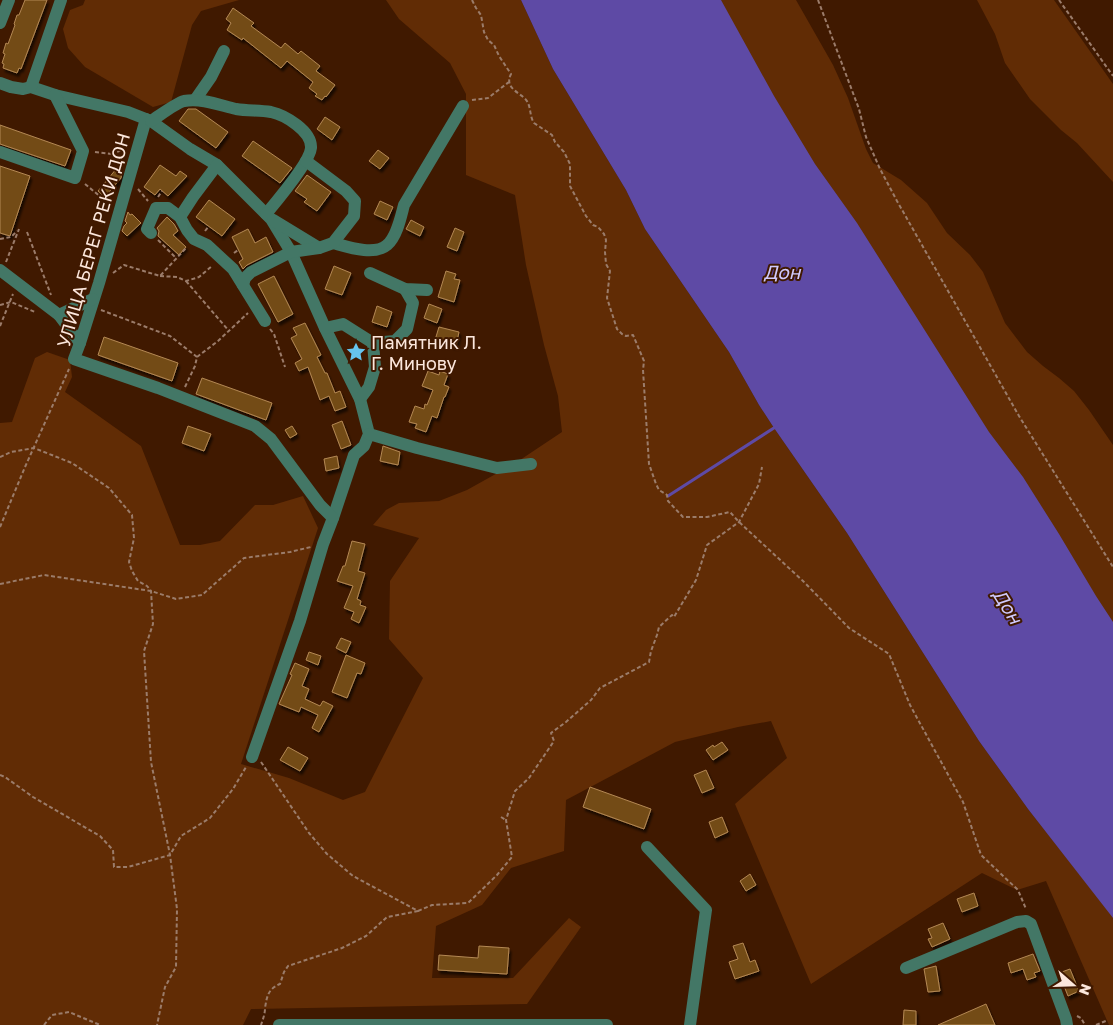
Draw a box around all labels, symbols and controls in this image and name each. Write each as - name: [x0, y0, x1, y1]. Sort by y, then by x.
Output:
- street label: УЛИЦА БЕРЕГ РЕКИ ДОН: [52, 130, 134, 350]
- water label: Дон: [763, 260, 802, 283]
- place label: Памятник Л. Г. Минову: [371, 331, 482, 374]
- place icon: Памятник Л. Г. Минову: [345, 341, 367, 363]
- water label: Дон: [988, 584, 1028, 629]
- north arrow: [1048, 960, 1098, 1010]
- text: N: [1076, 982, 1095, 998]

